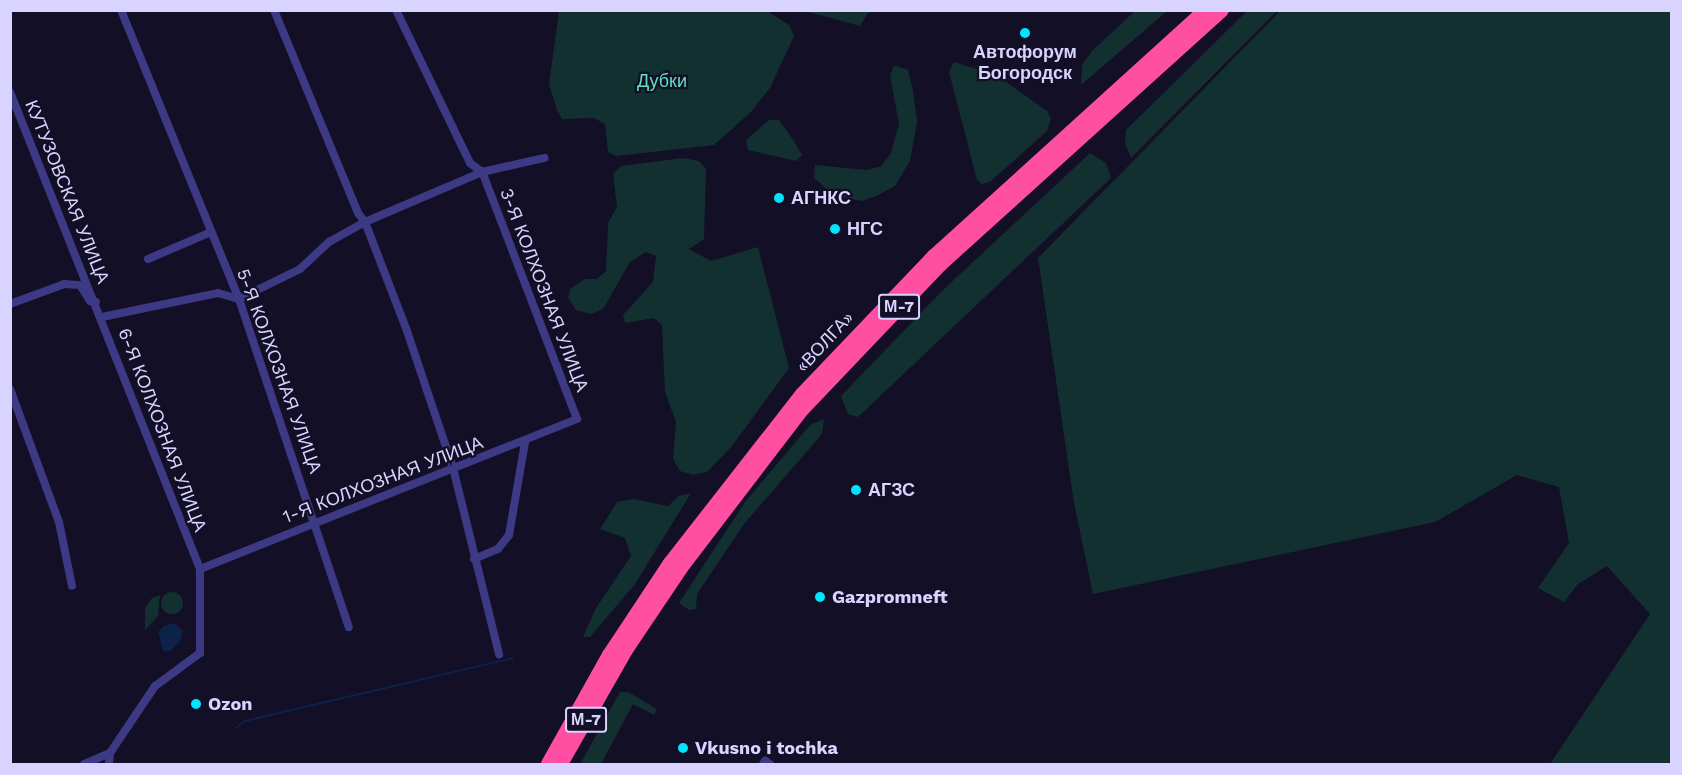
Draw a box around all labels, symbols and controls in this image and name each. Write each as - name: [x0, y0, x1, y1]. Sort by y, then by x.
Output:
- marker: Автофорум Богородск: [1018, 26, 1032, 40]
- place label: Автофорум Богородск: [973, 42, 1077, 84]
- park label: Дубки: [637, 70, 687, 92]
- street label: КУТУЗОВСКАЯ УЛИЦА: [20, 97, 114, 287]
- street label: 3-Я КОЛХОЗНАЯ УЛИЦА: [495, 185, 593, 395]
- place label: АГНКС: [791, 187, 851, 209]
- marker: АГНКС: [772, 191, 786, 205]
- place label: НГС: [847, 218, 883, 240]
- marker: НГС: [828, 222, 842, 236]
- street label: 5-Я КОЛХОЗНАЯ УЛИЦА: [232, 266, 326, 476]
- road number: М-7: [878, 294, 920, 320]
- street label: «ВОЛГА»: [791, 307, 859, 377]
- street label: 6-Я КОЛХОЗНАЯ УЛИЦА: [113, 325, 211, 535]
- street label: 1-Я КОЛХОЗНАЯ УЛИЦА: [280, 432, 486, 528]
- place label: АГЗС: [868, 479, 915, 501]
- marker: АГЗС: [849, 483, 863, 497]
- place label: Gazpromneft: [832, 586, 948, 608]
- marker: Gazpromneft: [813, 590, 827, 604]
- place label: Ozon: [208, 693, 252, 715]
- marker: Ozon: [189, 697, 203, 711]
- road number: М-7: [565, 707, 607, 733]
- place label: Vkusno i tochka: [695, 737, 838, 759]
- marker: Vkusno i tochka: [676, 741, 690, 755]

